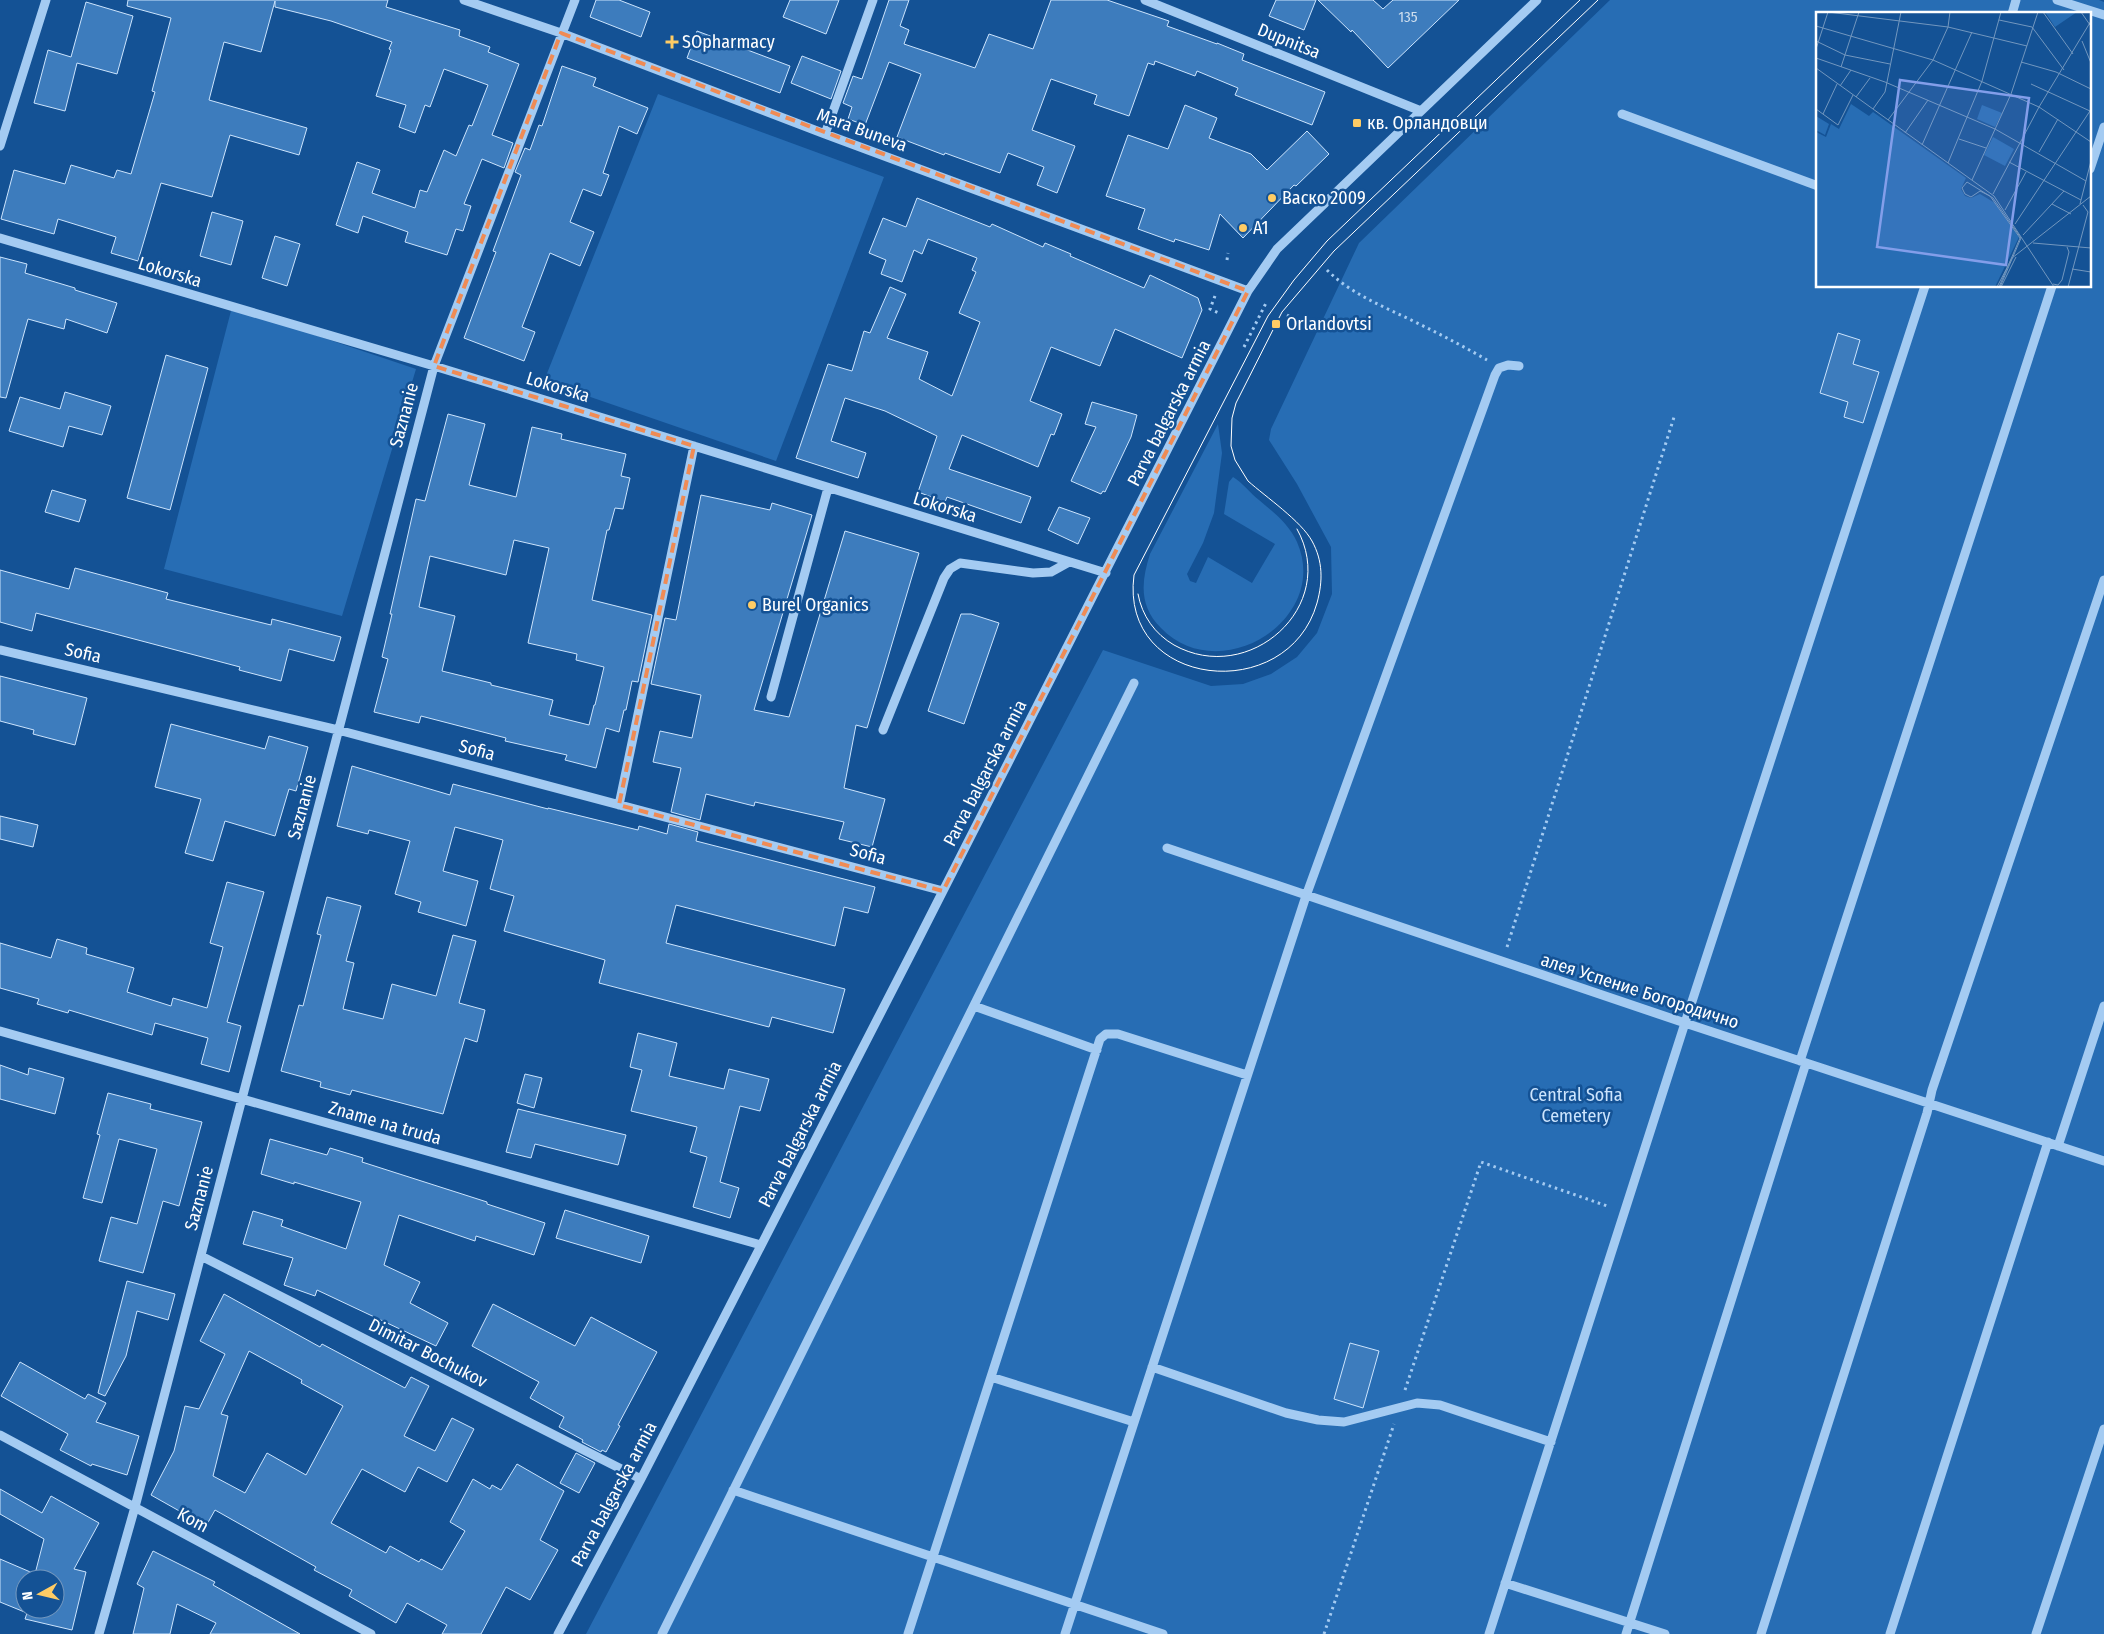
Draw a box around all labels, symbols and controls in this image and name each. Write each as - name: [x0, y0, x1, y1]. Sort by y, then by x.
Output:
- house number: 135: [1398, 8, 1418, 26]
- inset map: [1816, 12, 2092, 288]
- street label: Dupnitsa: [1254, 18, 1324, 64]
- place label: SOpharmacy: [682, 31, 775, 53]
- marker: SOpharmacy: [666, 36, 678, 48]
- street label: Mara Buneva: [814, 103, 910, 157]
- place label: кв. Орландовци: [1367, 112, 1488, 134]
- marker: кв. Орландовци: [1351, 117, 1363, 129]
- place label: Васко 2009: [1282, 187, 1366, 209]
- marker: Васко 2009: [1266, 192, 1278, 204]
- place label: A1: [1253, 217, 1269, 239]
- marker: A1: [1237, 222, 1249, 234]
- street label: Lokorska: [136, 252, 205, 292]
- place label: Orlandovtsi: [1286, 313, 1372, 335]
- marker: Orlandovtsi: [1270, 318, 1282, 330]
- street label: Parva balgarska armia: [1123, 336, 1215, 490]
- street label: Lokorska: [524, 367, 593, 407]
- street label: Saznanie: [385, 380, 423, 450]
- street label: Lokorska: [911, 487, 980, 527]
- place label: Burel Organics: [762, 594, 869, 616]
- marker: Burel Organics: [746, 599, 758, 611]
- street label: Sofia: [63, 638, 103, 668]
- street label: Parva balgarska armia: [939, 696, 1031, 850]
- street label: Sofia: [456, 735, 498, 765]
- street label: Saznanie: [283, 772, 321, 842]
- street label: Sofia: [847, 839, 889, 869]
- street label: алея Успение Богородично: [1538, 949, 1742, 1033]
- street label: Parva balgarska armia: [754, 1057, 846, 1211]
- park label: Central Sofia Cemetery: [1529, 1084, 1623, 1127]
- street label: Zname na truda: [326, 1096, 444, 1150]
- street label: Saznanie: [180, 1163, 218, 1233]
- street label: Dimitar Bochukov: [365, 1314, 491, 1392]
- street label: Parva balgarska armia: [566, 1417, 662, 1570]
- street label: Kom: [173, 1503, 213, 1537]
- north arrow: [15, 1569, 65, 1619]
- text: N: [19, 1590, 37, 1601]

